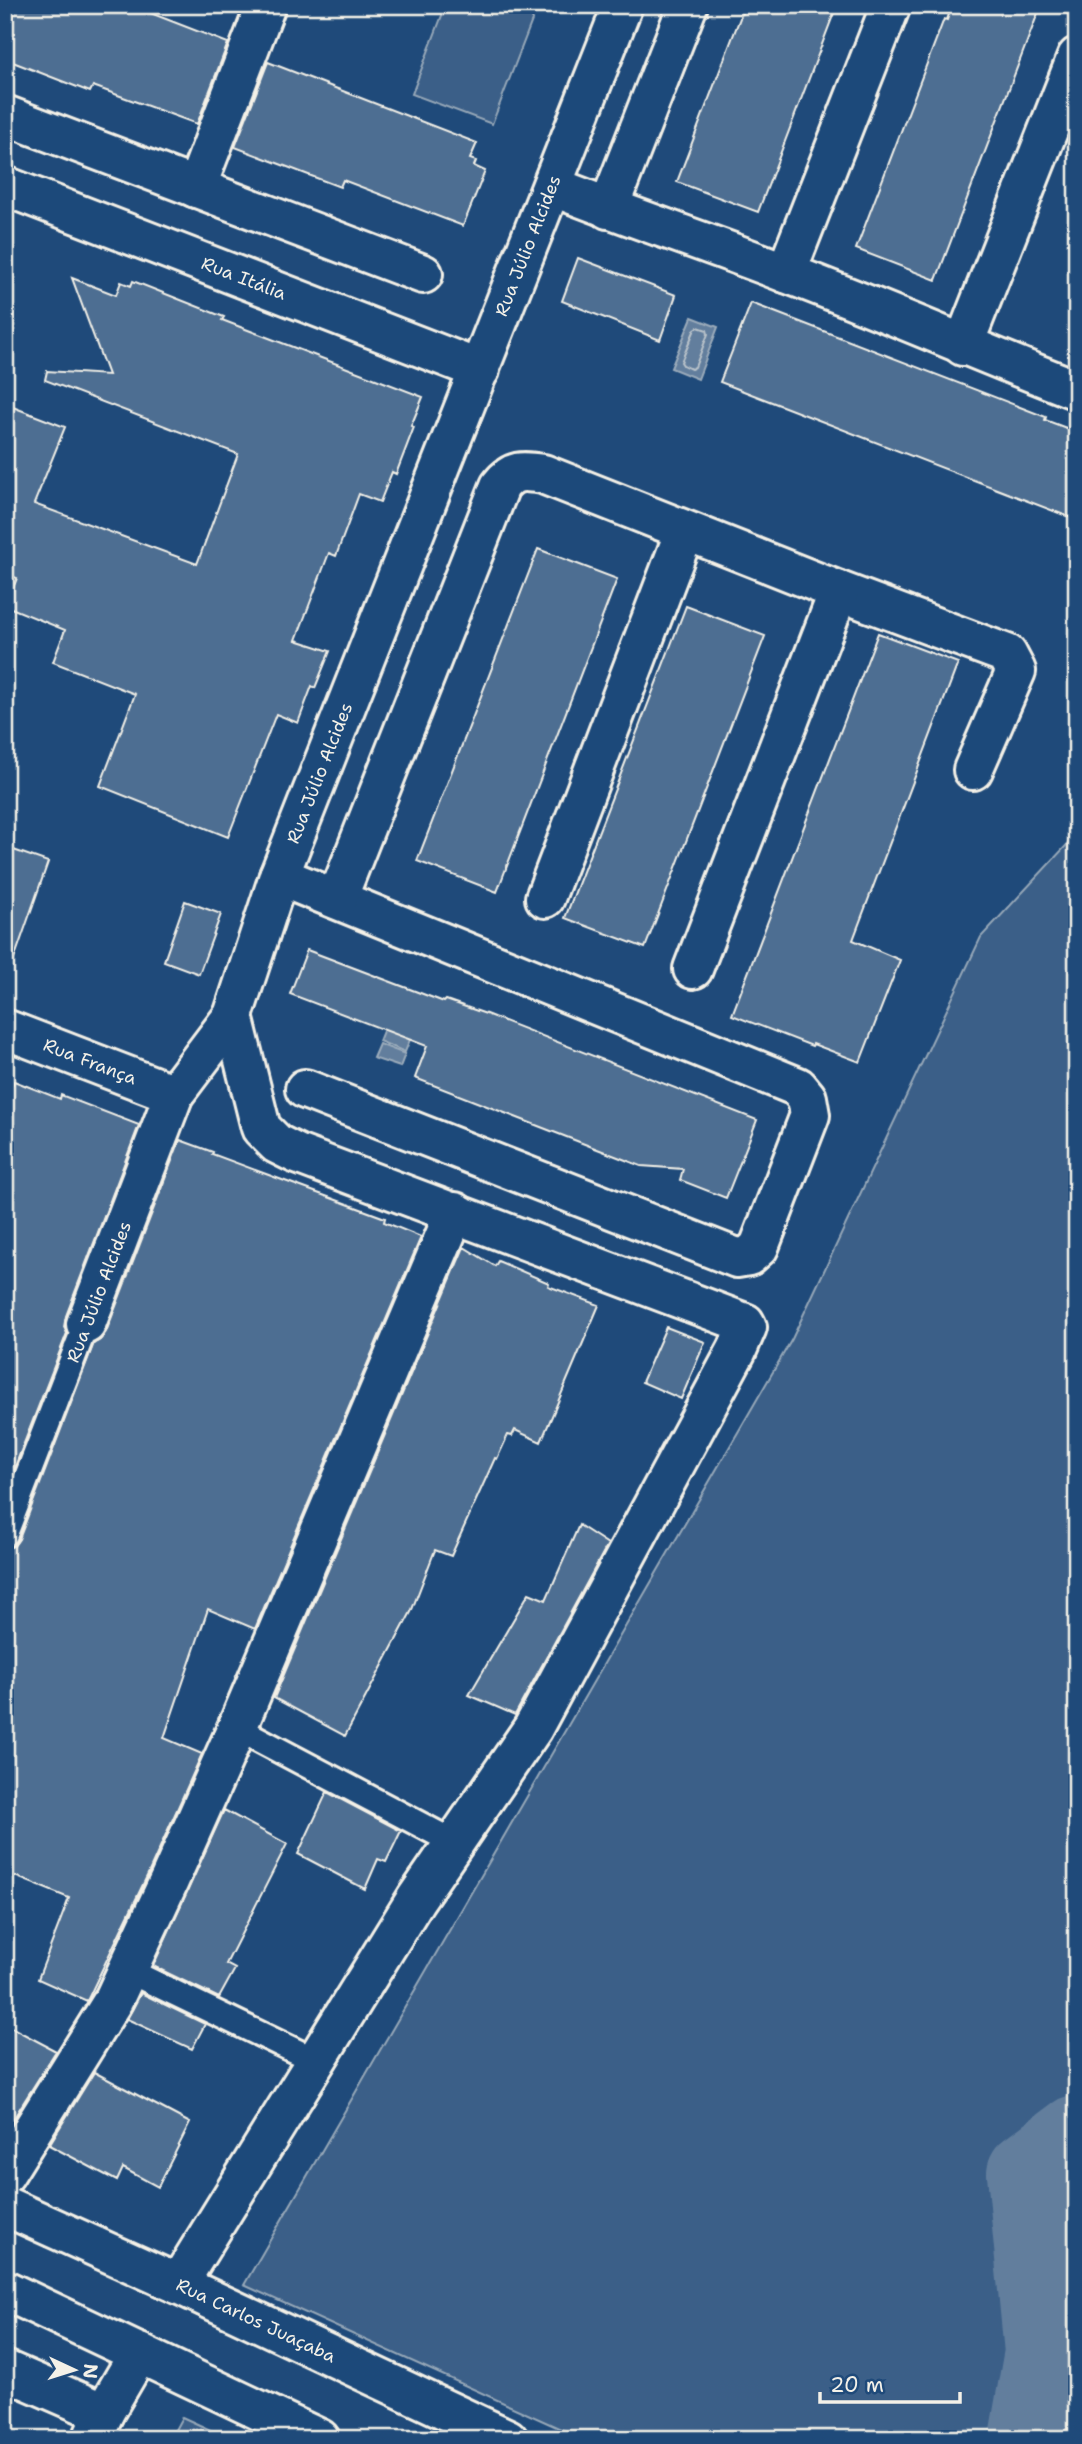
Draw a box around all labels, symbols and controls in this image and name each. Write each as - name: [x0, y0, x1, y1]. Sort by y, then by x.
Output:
- street label: Rua Júlio Alcides: [489, 172, 567, 320]
- street label: Rua Itália: [198, 251, 290, 306]
- street label: Rua Júlio Alcides: [281, 699, 358, 847]
- street label: Rua França: [40, 1033, 140, 1091]
- street label: Rua Júlio Alcides: [61, 1218, 137, 1366]
- street label: Rua Carlos Juaçaba: [172, 2273, 340, 2368]
- north arrow: [38, 2336, 108, 2406]
- scale bar: [820, 2360, 960, 2404]
- text: N: [77, 2363, 103, 2380]
- text: 20 m: [830, 2371, 884, 2399]

